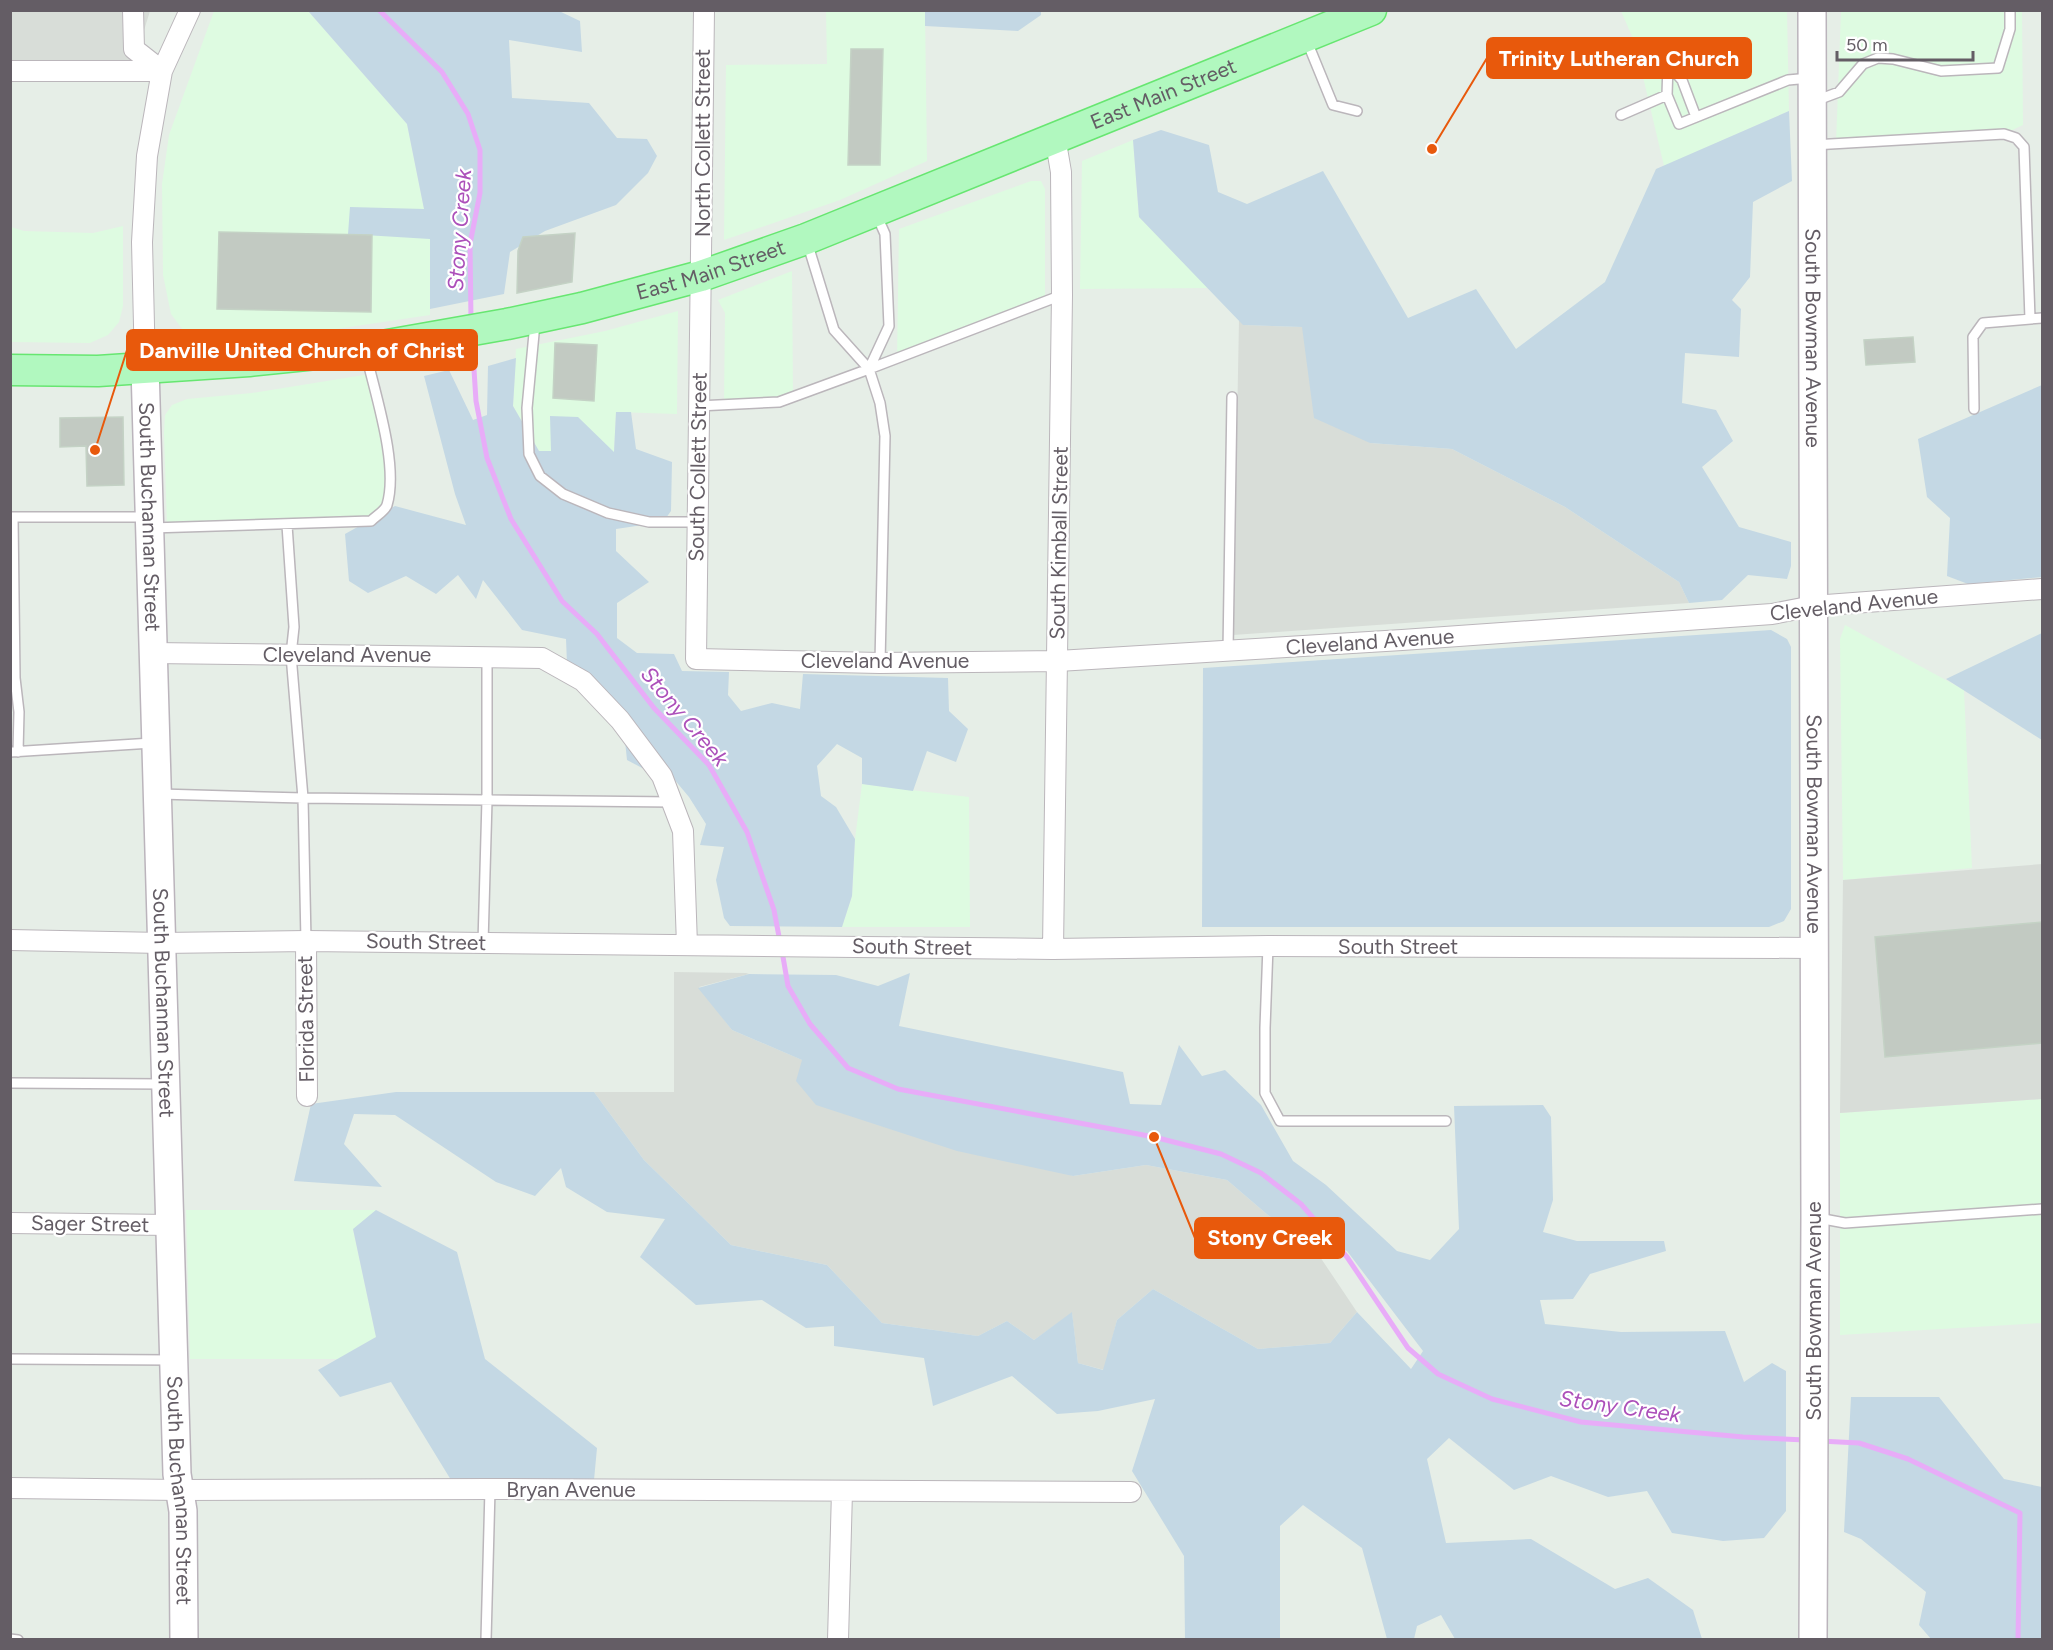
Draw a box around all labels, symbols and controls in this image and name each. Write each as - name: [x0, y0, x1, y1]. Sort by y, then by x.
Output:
- scale bar: [1837, 24, 1974, 62]
- text: 50 m: [1846, 34, 1888, 56]
- callout: Trinity Lutheran Church: [1487, 38, 1751, 78]
- text: Trinity Lutheran Church: [1499, 45, 1739, 72]
- street label: North Collett Street: [690, 49, 715, 237]
- street label: East Main Street: [1087, 53, 1240, 134]
- water label: Stony Creek: [442, 167, 477, 292]
- street label: South Bowman Avenue: [1801, 228, 1826, 448]
- street label: East Main Street: [633, 234, 789, 305]
- callout: Danville United Church of Christ: [127, 330, 477, 370]
- text: Danville United Church of Christ: [139, 337, 465, 364]
- street label: South Collett Street: [683, 372, 712, 562]
- street label: South Buchannan Street: [134, 402, 166, 632]
- street label: South Kimball Street: [1044, 446, 1073, 640]
- street label: Cleveland Avenue: [1769, 583, 1939, 626]
- street label: Cleveland Avenue: [1285, 623, 1455, 660]
- street label: Cleveland Avenue: [263, 642, 431, 667]
- street label: Cleveland Avenue: [801, 648, 969, 673]
- water label: Stony Creek: [635, 661, 735, 773]
- street label: South Bowman Avenue: [1802, 714, 1827, 934]
- street label: South Buchannan Street: [148, 887, 180, 1118]
- street label: South Street: [366, 928, 486, 955]
- street label: South Street: [852, 933, 972, 960]
- street label: South Street: [1338, 934, 1458, 959]
- street label: Florida Street: [292, 955, 319, 1083]
- street label: South Bowman Avenue: [1801, 1201, 1826, 1421]
- street label: Sager Street: [31, 1210, 150, 1237]
- callout: Stony Creek: [1195, 1218, 1344, 1258]
- text: Stony Creek: [1207, 1224, 1333, 1251]
- street label: South Buchannan Street: [162, 1375, 197, 1605]
- water label: Stony Creek: [1558, 1385, 1684, 1429]
- street label: Bryan Avenue: [506, 1477, 636, 1502]

